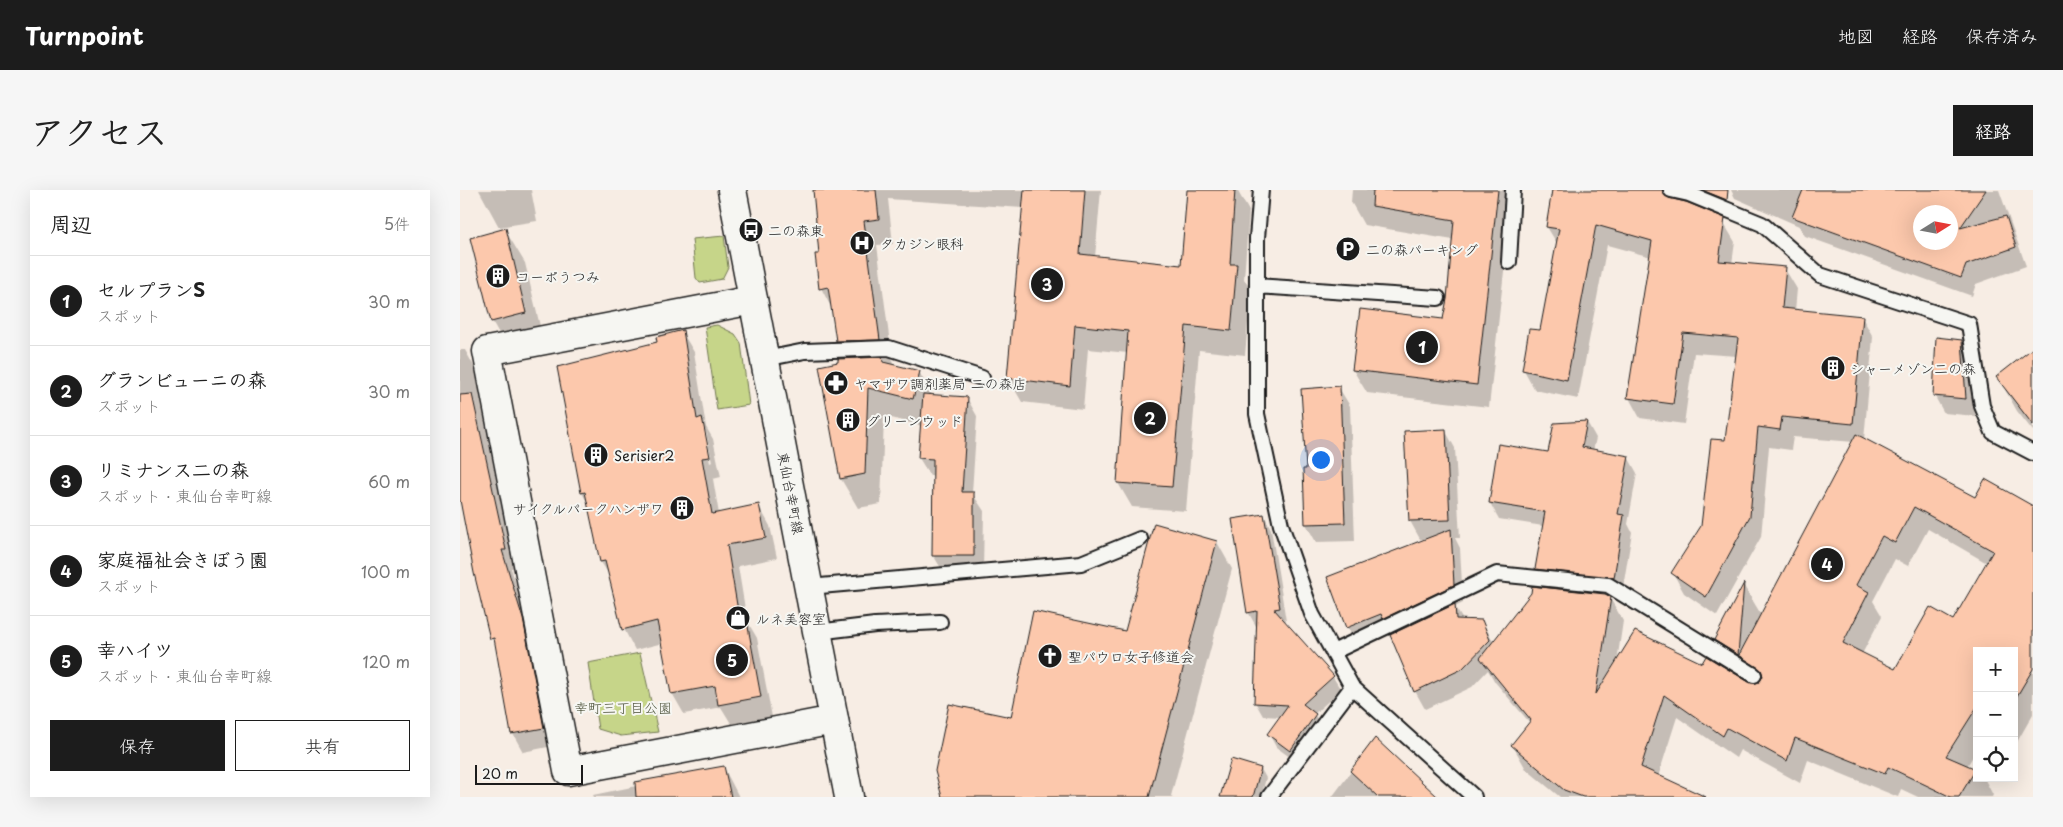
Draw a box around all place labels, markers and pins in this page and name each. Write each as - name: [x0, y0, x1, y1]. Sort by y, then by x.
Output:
- bus stop icon: 二の森東: [738, 217, 764, 243]
- place label: 二の森東: [768, 220, 824, 241]
- hospital icon: タカジン眼科: [849, 230, 875, 256]
- place label: タカジン眼科: [880, 233, 964, 254]
- parking icon: 二の森パーキング: [1335, 236, 1361, 262]
- place label: 二の森パーキング: [1366, 239, 1478, 260]
- building icon: コーポうつみ: [485, 263, 511, 289]
- pin: 3: [1031, 265, 1063, 303]
- place label: コーポうつみ: [516, 266, 600, 287]
- pin: 1: [1406, 328, 1438, 366]
- building icon: シャーメゾン二の森: [1820, 355, 1846, 381]
- place label: シャーメゾン二の森: [1850, 358, 1976, 379]
- pharmacy icon: ヤマザワ調剤薬局 二の森店: [823, 370, 849, 396]
- place label: ヤマザワ調剤薬局 二の森店: [854, 373, 1027, 394]
- pin: 2: [1134, 399, 1166, 437]
- building icon: グリーンウッド: [835, 407, 861, 433]
- place label: グリーンウッド: [866, 410, 963, 431]
- building icon: Serisier2: [583, 442, 609, 468]
- place label: Serisier2: [614, 445, 675, 466]
- building icon: サイクルパークハンザワ: [669, 495, 695, 521]
- place label: サイクルパークハンザワ: [513, 498, 664, 519]
- pin: 4: [1811, 545, 1843, 583]
- shop icon: ルネ美容室: [725, 605, 751, 631]
- place label: ルネ美容室: [756, 608, 826, 629]
- pin: 5: [716, 641, 748, 679]
- church icon: 聖パウロ女子修道会: [1037, 643, 1063, 669]
- place label: 聖パウロ女子修道会: [1068, 646, 1194, 667]

